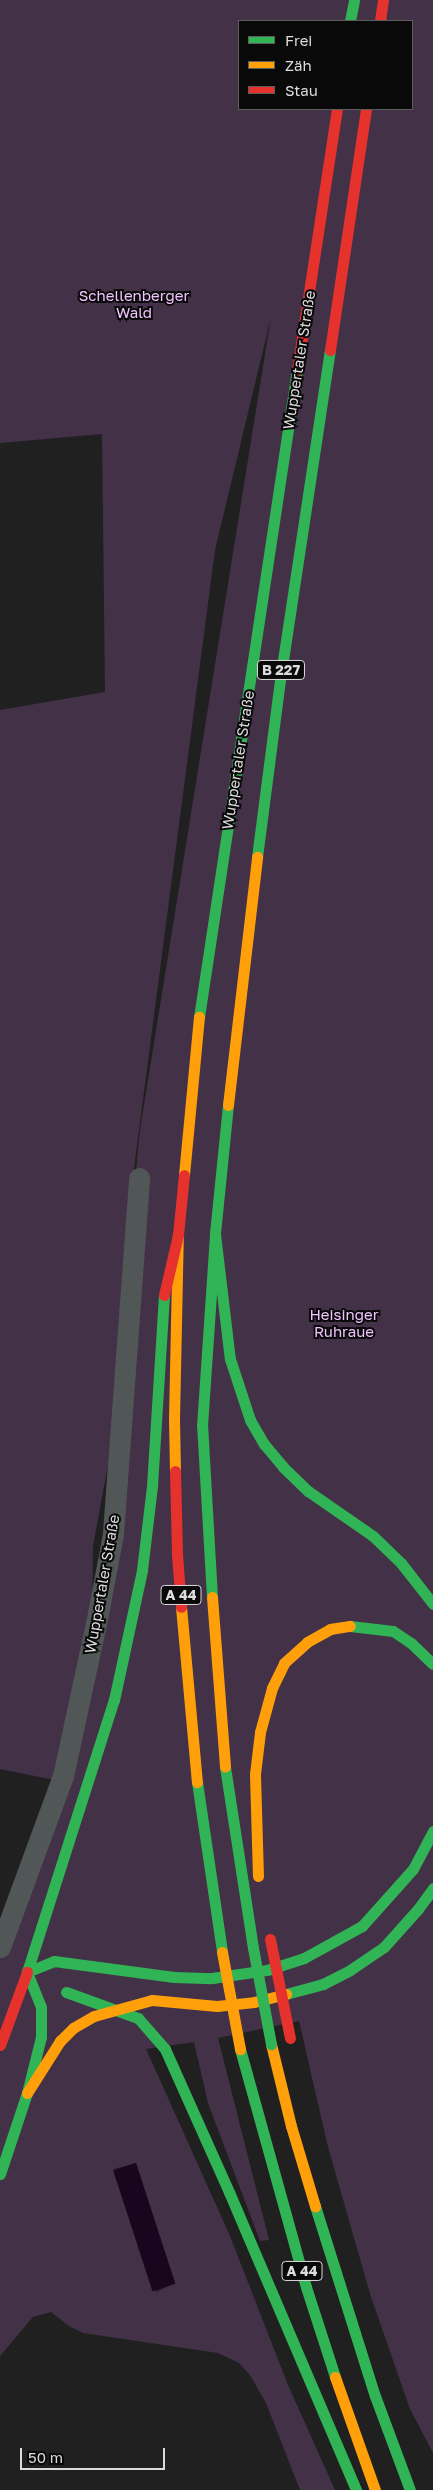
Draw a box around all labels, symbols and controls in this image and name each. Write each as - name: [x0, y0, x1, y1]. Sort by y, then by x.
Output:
- legend: [238, 20, 413, 110]
- text: Frei: [285, 31, 312, 49]
- text: Zäh: [285, 56, 312, 74]
- text: Stau: [285, 81, 318, 99]
- park label: Schellenberger Wald: [79, 286, 189, 321]
- street label: Wuppertaler Straße: [279, 289, 319, 431]
- road number: B 227: [256, 658, 306, 682]
- street label: Wuppertaler Straße: [218, 689, 258, 831]
- park label: Heisinger Ruhraue: [309, 1305, 379, 1340]
- street label: Wuppertaler Straße: [81, 1513, 123, 1655]
- road number: A 44: [160, 1584, 202, 1606]
- road number: A 44: [281, 2260, 323, 2282]
- scale bar: [22, 2438, 168, 2470]
- text: 50 m: [28, 2448, 63, 2466]

